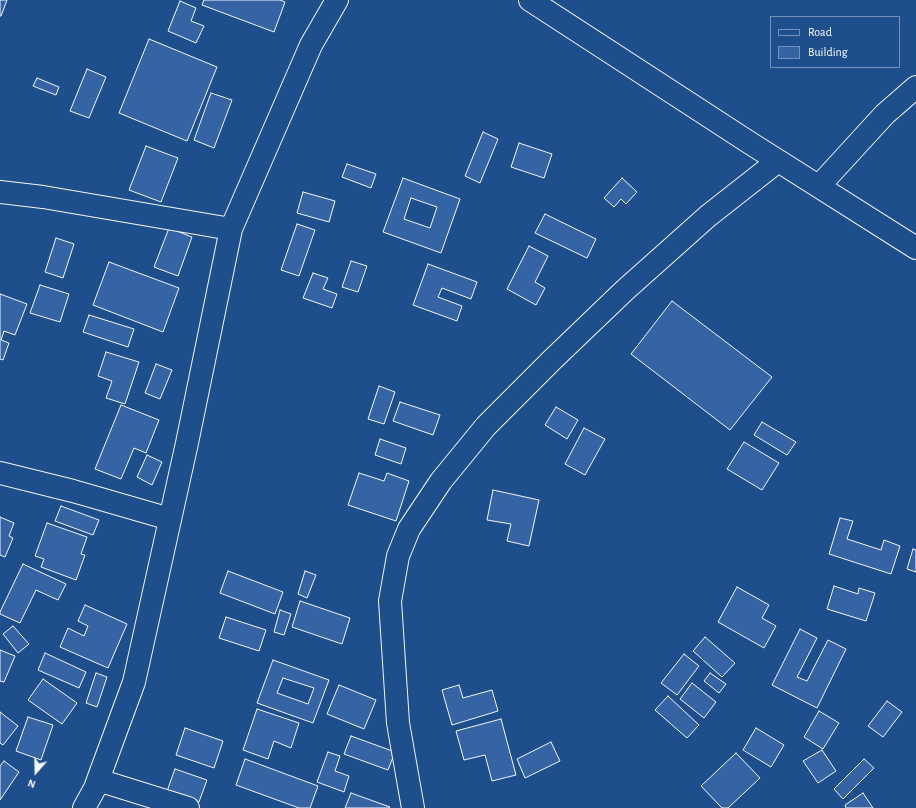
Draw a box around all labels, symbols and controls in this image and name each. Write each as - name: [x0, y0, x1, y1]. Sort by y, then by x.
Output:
- legend: [770, 16, 900, 68]
- text: Road: [808, 26, 832, 38]
- text: Building: [808, 46, 848, 58]
- north arrow: [16, 752, 56, 792]
- text: N: [26, 777, 37, 790]

